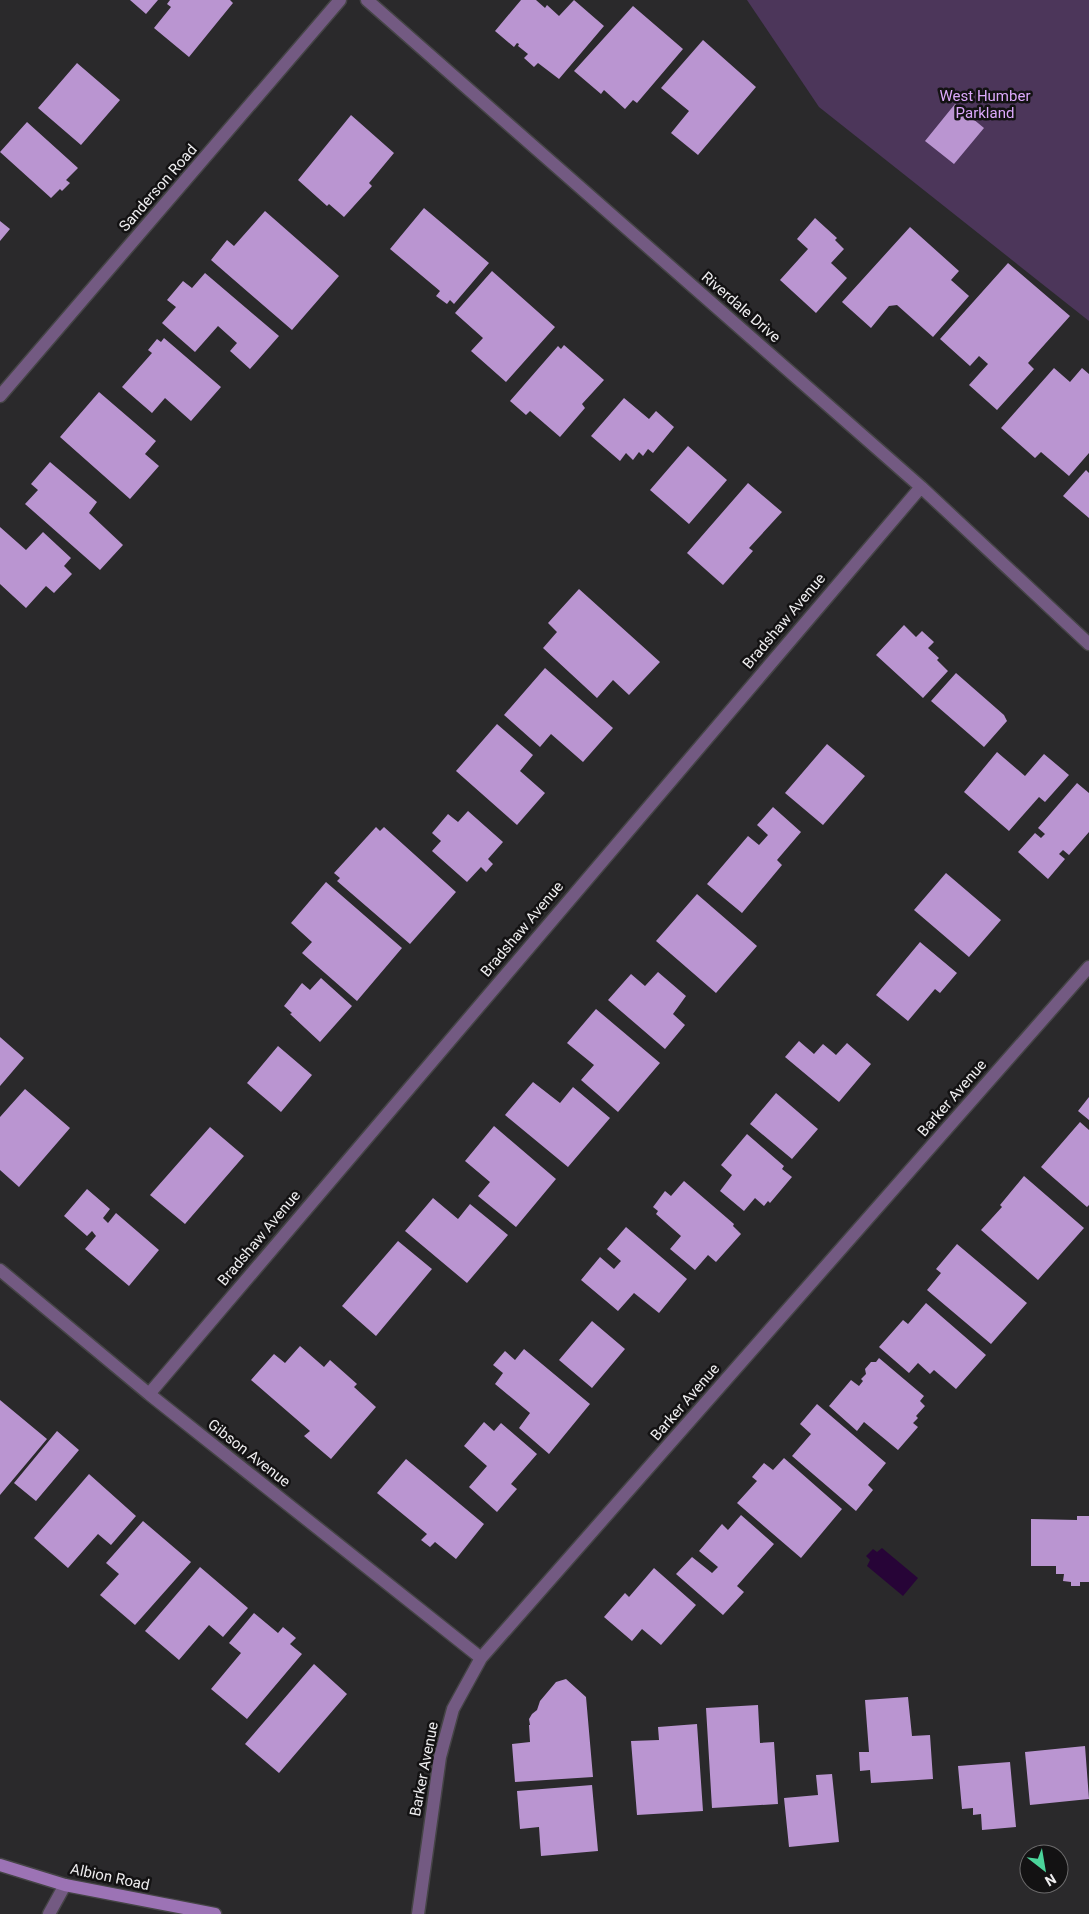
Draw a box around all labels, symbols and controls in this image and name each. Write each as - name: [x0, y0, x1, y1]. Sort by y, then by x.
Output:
- park label: West Humber Parkland: [940, 87, 1031, 122]
- street label: Sanderson Road: [115, 141, 201, 235]
- street label: Riverdale Drive: [698, 268, 784, 346]
- street label: Bradshaw Avenue: [739, 570, 829, 672]
- street label: Bradshaw Avenue: [477, 878, 567, 980]
- street label: Barker Avenue: [914, 1056, 990, 1140]
- street label: Bradshaw Avenue: [214, 1187, 304, 1289]
- street label: Barker Avenue: [647, 1360, 723, 1444]
- street label: Gibson Avenue: [204, 1415, 294, 1491]
- street label: Barker Avenue: [406, 1720, 442, 1818]
- north arrow: [1019, 1844, 1069, 1894]
- street label: Albion Road: [69, 1860, 151, 1894]
- text: N: [1042, 1871, 1059, 1890]

